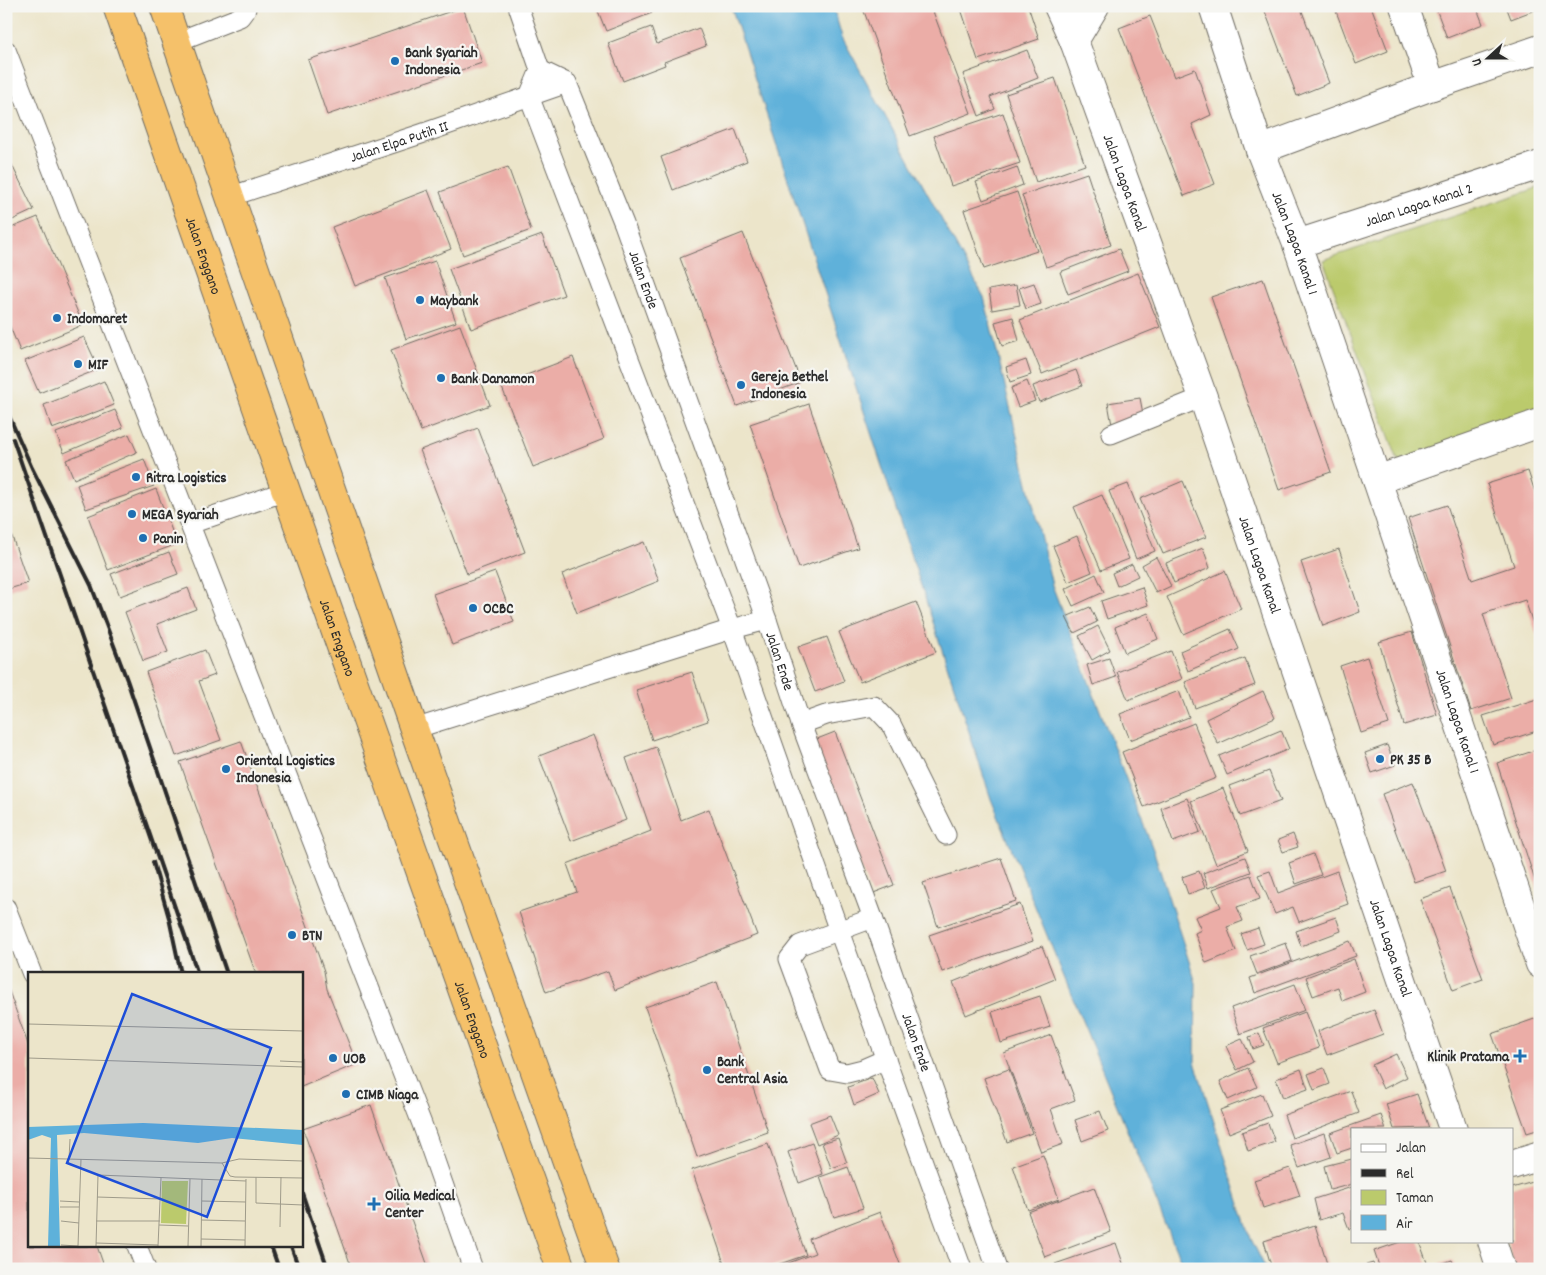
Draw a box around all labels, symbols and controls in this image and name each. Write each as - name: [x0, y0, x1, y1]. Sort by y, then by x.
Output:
- north arrow: [1464, 32, 1514, 82]
- place label: Bank Syariah Indonesia: [405, 43, 478, 82]
- marker: Bank Syariah Indonesia: [389, 55, 401, 67]
- text: U: [1467, 55, 1488, 69]
- street label: Jalan Elpa Putih II: [348, 116, 452, 170]
- street label: Jalan Lagoa Kanal: [1096, 131, 1151, 235]
- street label: Jalan Lagoa Kanal 2: [1363, 179, 1476, 234]
- street label: Jalan Lagoa Kanal 1: [1264, 189, 1322, 298]
- street label: Jalan Enggano: [178, 214, 226, 298]
- street label: Jalan Ende: [621, 248, 663, 313]
- place label: Maybank: [430, 291, 479, 313]
- marker: Maybank: [414, 294, 426, 306]
- place label: Indomaret: [67, 309, 128, 331]
- marker: Indomaret: [51, 312, 63, 324]
- place label: MIF: [88, 355, 108, 377]
- marker: MIF: [72, 358, 84, 370]
- place label: Gereja Bethel Indonesia: [751, 367, 828, 406]
- place label: Bank Danamon: [451, 369, 534, 391]
- marker: Bank Danamon: [435, 372, 447, 384]
- marker: Gereja Bethel Indonesia: [735, 379, 747, 391]
- place label: Ritra Logistics: [146, 468, 227, 490]
- marker: Ritra Logistics: [130, 471, 142, 483]
- place label: MEGA Syariah: [142, 505, 219, 527]
- marker: MEGA Syariah: [126, 508, 138, 520]
- street label: Jalan Lagoa Kanal: [1231, 513, 1285, 617]
- place label: Panin: [153, 529, 184, 551]
- marker: Panin: [137, 532, 149, 544]
- street label: Jalan Enggano: [312, 596, 360, 680]
- place label: OCBC: [483, 599, 514, 621]
- marker: OCBC: [467, 602, 479, 614]
- street label: Jalan Ende: [759, 629, 798, 694]
- street label: Jalan Lagoa Kanal 1: [1428, 667, 1484, 777]
- place label: PK 35 B: [1390, 750, 1431, 772]
- place label: Oriental Logistics Indonesia: [236, 751, 335, 790]
- marker: PK 35 B: [1374, 753, 1386, 765]
- marker: Oriental Logistics Indonesia: [220, 763, 232, 775]
- street label: Jalan Lagoa Kanal: [1362, 896, 1416, 1001]
- place label: BTN: [302, 926, 323, 948]
- marker: BTN: [286, 929, 298, 941]
- inset map: [28, 972, 302, 1248]
- street label: Jalan Enggano: [447, 978, 495, 1062]
- street label: Jalan Ende: [894, 1010, 936, 1075]
- place label: Klinik Pratama: [1427, 1047, 1510, 1069]
- place label: UOB: [343, 1049, 366, 1071]
- marker: Klinik Pratama: [1513, 1049, 1527, 1063]
- marker: UOB: [327, 1052, 339, 1064]
- place label: Bank Central Asia: [717, 1052, 788, 1091]
- marker: Bank Central Asia: [701, 1064, 713, 1076]
- place label: CIMB Niaga: [356, 1085, 419, 1107]
- marker: CIMB Niaga: [340, 1088, 352, 1100]
- legend: [1351, 1128, 1514, 1242]
- text: Jalan: [1396, 1138, 1426, 1160]
- text: Rel: [1396, 1164, 1414, 1186]
- place label: Oilia Medical Center: [385, 1186, 455, 1225]
- text: Taman: [1396, 1188, 1433, 1210]
- marker: Oilia Medical Center: [367, 1197, 381, 1211]
- text: Air: [1396, 1214, 1413, 1236]

